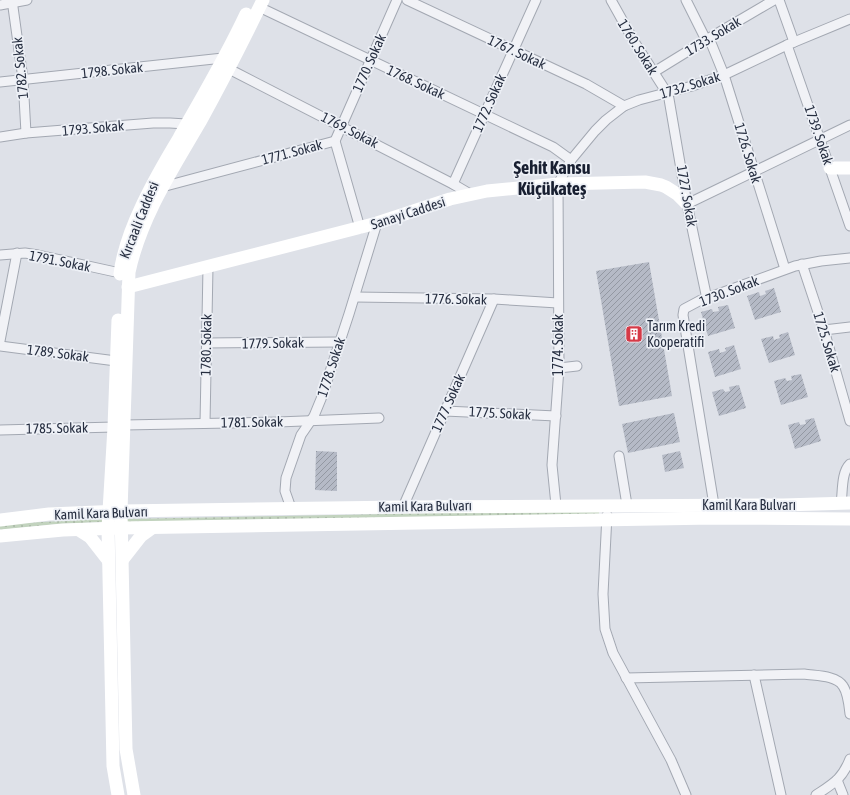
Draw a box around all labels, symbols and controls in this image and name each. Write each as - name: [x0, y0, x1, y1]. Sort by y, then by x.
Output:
- street label: 1733. Sokak: [682, 13, 744, 59]
- street label: 1760. Sokak: [615, 16, 661, 78]
- street label: 1770. Sokak: [349, 31, 389, 95]
- street label: 1767. Sokak: [486, 32, 548, 72]
- street label: 1782. Sokak: [9, 36, 31, 100]
- street label: 1798. Sokak: [80, 59, 144, 81]
- street label: 1768. Sokak: [385, 62, 447, 102]
- street label: 1732. Sokak: [658, 68, 722, 102]
- street label: 1772. Sokak: [469, 71, 509, 135]
- street label: 1739. Sokak: [801, 103, 837, 167]
- street label: 1769. Sokak: [319, 109, 381, 151]
- street label: 1793. Sokak: [61, 117, 125, 139]
- street label: 1726. Sokak: [731, 121, 765, 185]
- street label: 1771. Sokak: [260, 136, 324, 168]
- district label: Şehit Kansu Küçükateş: [514, 157, 591, 199]
- street label: 1727. Sokak: [674, 164, 700, 228]
- street label: Kırcaali Caddesi: [116, 179, 162, 261]
- street label: Sanayi Caddesi: [369, 193, 447, 233]
- street label: 1791. Sokak: [28, 247, 92, 275]
- street label: 1730. Sokak: [697, 272, 761, 310]
- street label: 1776. Sokak: [425, 290, 487, 308]
- street label: 1725. Sokak: [810, 310, 844, 374]
- street label: 1780. Sokak: [197, 314, 215, 376]
- street label: 1774. Sokak: [550, 314, 566, 376]
- place label: Tarım Kredi Kooperatifi: [647, 318, 705, 350]
- building icon: Tarım Kredi Kooperatifi: [624, 324, 644, 344]
- street label: 1779. Sokak: [242, 334, 304, 352]
- street label: 1778. Sokak: [314, 335, 348, 399]
- street label: 1789. Sokak: [26, 341, 90, 365]
- street label: 1777. Sokak: [428, 371, 468, 435]
- street label: 1775. Sokak: [469, 403, 531, 423]
- street label: 1781. Sokak: [221, 413, 283, 431]
- street label: 1785. Sokak: [26, 419, 88, 437]
- street label: Kamil Kara Bulvarı: [378, 497, 472, 515]
- street label: Kamil Kara Bulvarı: [702, 497, 796, 513]
- street label: Kamil Kara Bulvarı: [54, 503, 148, 523]

